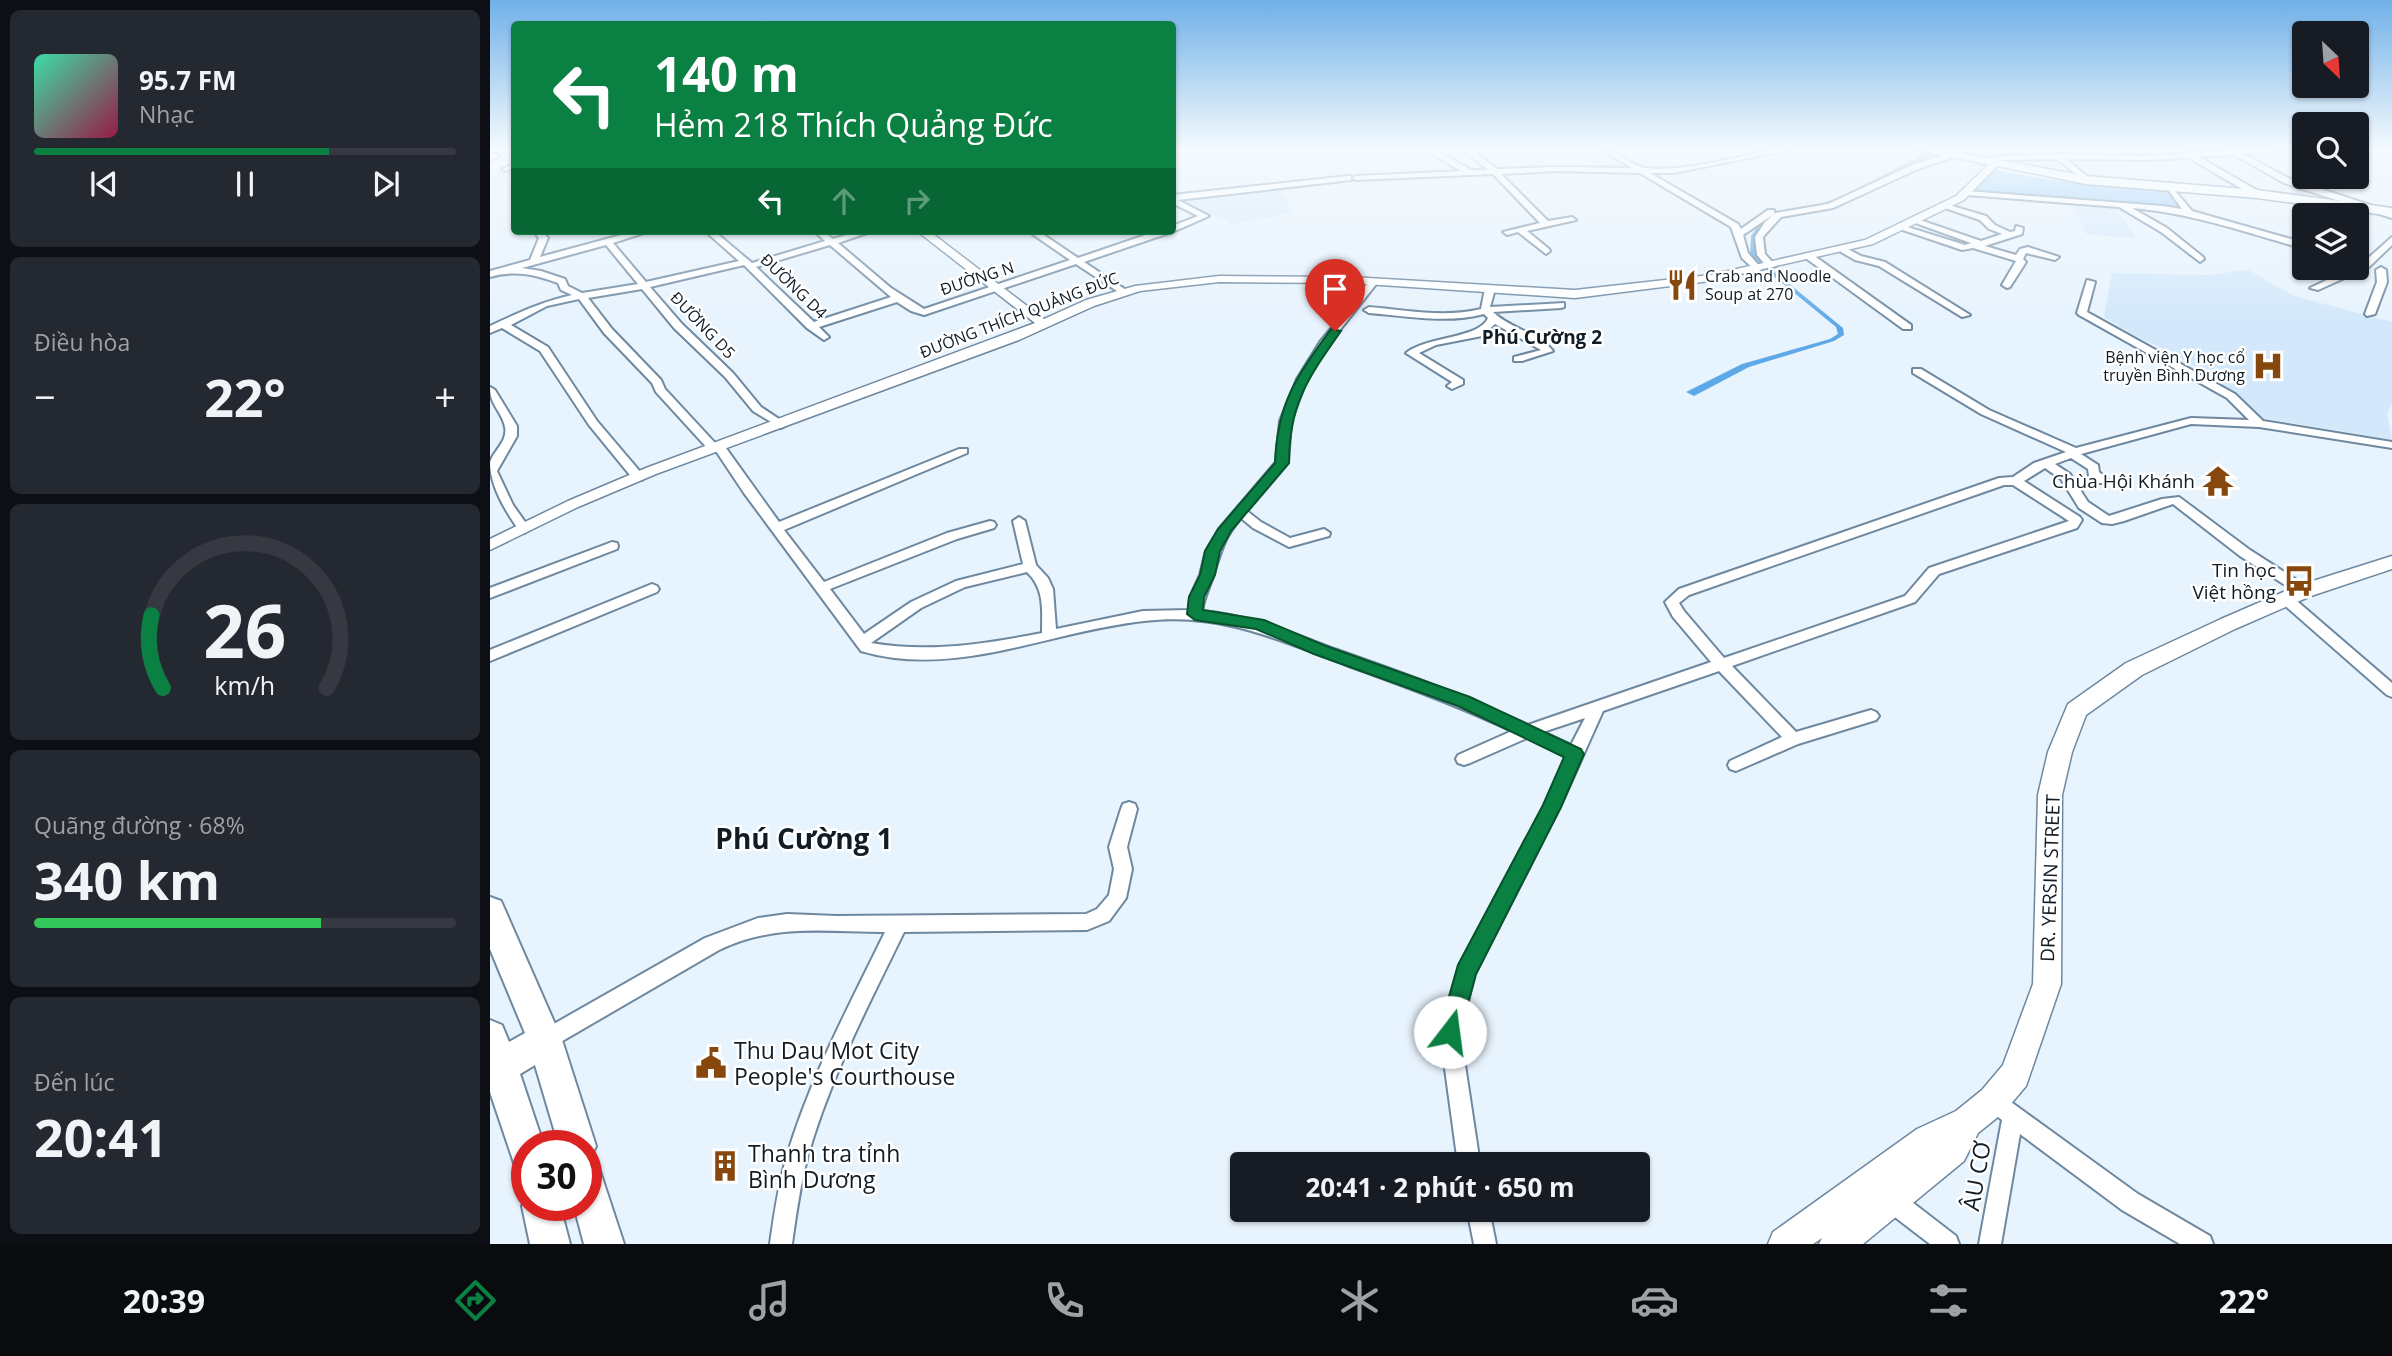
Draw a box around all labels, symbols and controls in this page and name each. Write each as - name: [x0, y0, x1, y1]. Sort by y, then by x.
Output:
- north arrow: [2292, 21, 2370, 98]
- map controls: [2292, 21, 2369, 280]
- text: 140 m: [654, 40, 799, 106]
- icon: left: [539, 49, 630, 140]
- text: 95.7 FM: [139, 62, 237, 98]
- text: Nhạc: [139, 98, 194, 130]
- text: Hẻm 218 Thích Quảng Đức: [654, 103, 1053, 146]
- button: search: [2292, 112, 2369, 189]
- icon: previous: [85, 165, 123, 203]
- icon: pause: [226, 165, 264, 203]
- icon: next: [367, 165, 405, 203]
- icon: left: [752, 182, 790, 220]
- icon: ahead: [825, 182, 863, 220]
- icon: right: [898, 182, 936, 220]
- button: layers: [2292, 203, 2369, 280]
- street label: ĐƯỜNG D4: [756, 249, 832, 323]
- street label: ĐƯỜNG N: [937, 256, 1017, 300]
- pin: [1305, 259, 1365, 331]
- place label: Crab and Noodle Soup at 270: [1705, 265, 1831, 305]
- street label: ĐƯỜNG THÍCH QUẢNG ĐỨC: [916, 267, 1122, 363]
- restaurant icon: Crab and Noodle Soup at 270: [1665, 268, 1699, 302]
- icon: arrive: [1316, 270, 1354, 308]
- street label: ĐƯỜNG D5: [666, 287, 740, 363]
- district label: Phú Cường 2: [1482, 324, 1602, 350]
- text: Điều hòa: [34, 326, 130, 358]
- place label: Bệnh viện Y học cổ truyền Bình Dương: [2103, 346, 2245, 386]
- hospital icon: Bệnh viện Y học cổ truyền Bình Dương: [2251, 349, 2285, 383]
- text: 22°: [204, 361, 286, 432]
- text: −: [34, 370, 56, 422]
- text: +: [434, 370, 456, 422]
- temple icon: Chùa Hội Khánh: [2201, 464, 2235, 498]
- place label: Chùa Hội Khánh: [2052, 468, 2195, 494]
- place label: Tin học Việt hồng: [2192, 557, 2276, 605]
- bus stop icon: Tin học Việt hồng: [2282, 564, 2316, 598]
- text: 26: [203, 580, 287, 679]
- text: km/h: [215, 668, 275, 702]
- street label: DR. YERSIN STREET: [2034, 793, 2066, 962]
- text: Quãng đường · 68%: [34, 809, 245, 841]
- district label: Phú Cường 1: [715, 819, 893, 857]
- text: 340 km: [34, 844, 220, 915]
- position arrow: [1413, 995, 1487, 1069]
- place label: Thu Dau Mot City People's Courthouse: [734, 1034, 955, 1092]
- public building icon: Thu Dau Mot City People's Courthouse: [694, 1046, 728, 1080]
- text: Đến lúc: [34, 1066, 115, 1098]
- text: 20:41: [34, 1101, 168, 1172]
- speed limit sign: 30: [511, 1130, 602, 1221]
- place label: Thanh tra tỉnh Bình Dương: [748, 1137, 900, 1195]
- street label: ÂU CƠ: [1954, 1138, 1998, 1213]
- building icon: Thanh tra tỉnh Bình Dương: [708, 1149, 742, 1183]
- text: 20:41 · 2 phút · 650 m: [1305, 1169, 1575, 1205]
- icon: directions: [451, 1276, 500, 1325]
- icon: music: [745, 1276, 794, 1325]
- icon: phone: [1040, 1276, 1089, 1325]
- icon: climate: [1335, 1276, 1384, 1325]
- icon: car: [1630, 1276, 1679, 1325]
- icon: filters: [1924, 1276, 1973, 1325]
- text: 20:39: [123, 1279, 205, 1322]
- text: 22°: [2219, 1279, 2269, 1322]

